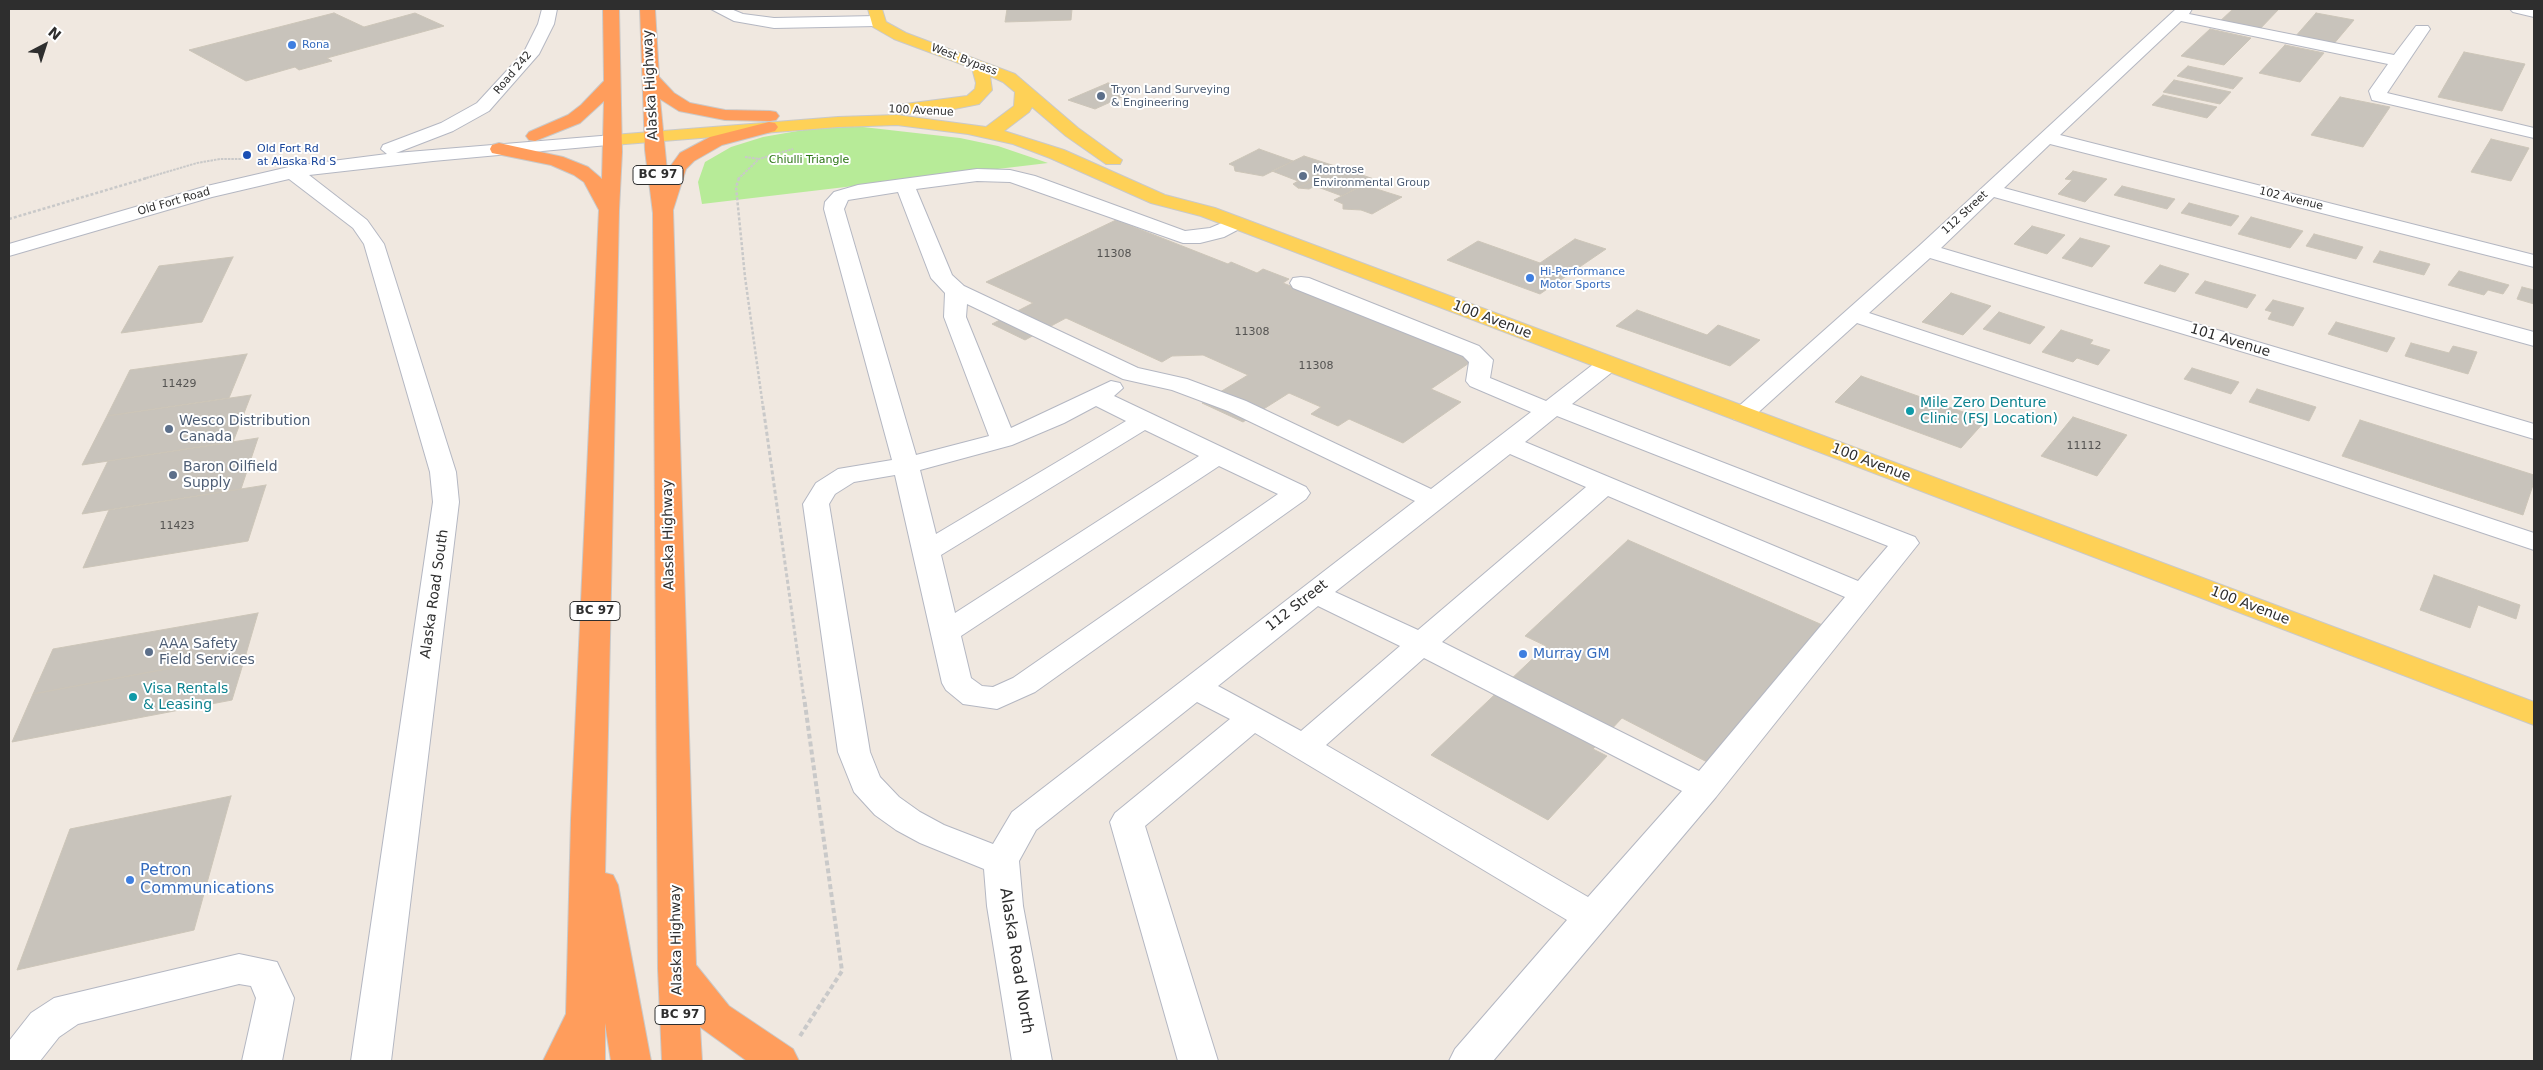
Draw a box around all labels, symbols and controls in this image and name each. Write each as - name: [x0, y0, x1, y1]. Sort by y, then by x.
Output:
- north arrow: [20, 20, 70, 70]
- text: N: [45, 24, 64, 43]
- street label: Alaska Highway: [640, 29, 662, 141]
- place label: Rona: [302, 38, 330, 52]
- marker: Rona: [286, 39, 298, 51]
- street label: West Bypass: [929, 41, 999, 79]
- street label: Road 242: [491, 49, 535, 97]
- place label: Tryon Land Surveying & Engineering: [1111, 83, 1230, 109]
- marker: Tryon Land Surveying & Engineering: [1095, 90, 1107, 102]
- street label: 100 Avenue: [888, 103, 954, 119]
- place label: Old Fort Rd at Alaska Rd S: [257, 142, 336, 168]
- marker: Old Fort Rd at Alaska Rd S: [241, 149, 253, 161]
- park label: Chiulli Triangle: [769, 153, 849, 167]
- place label: Montrose Environmental Group: [1313, 163, 1430, 189]
- road number: BC 97: [633, 166, 683, 184]
- marker: Montrose Environmental Group: [1297, 170, 1309, 182]
- street label: Old Fort Road: [136, 185, 212, 219]
- street label: 102 Avenue: [2258, 185, 2324, 213]
- street label: 112 Street: [1939, 188, 1991, 238]
- house number: 11308: [1097, 247, 1131, 261]
- place label: Hi-Performance Motor Sports: [1540, 265, 1625, 291]
- marker: Hi-Performance Motor Sports: [1524, 272, 1536, 284]
- street label: 100 Avenue: [1450, 297, 1534, 343]
- street label: 101 Avenue: [2188, 321, 2272, 361]
- house number: 11308: [1235, 325, 1269, 339]
- house number: 11308: [1299, 359, 1333, 373]
- house number: 11429: [162, 377, 196, 391]
- place label: Mile Zero Denture Clinic (FSJ Location): [1920, 395, 2058, 428]
- marker: Mile Zero Denture Clinic (FSJ Location): [1904, 405, 1916, 417]
- place label: Wesco Distribution Canada: [179, 413, 310, 446]
- marker: Wesco Distribution Canada: [163, 423, 175, 435]
- house number: 11112: [2067, 439, 2101, 453]
- street label: 100 Avenue: [1829, 440, 1913, 486]
- place label: Baron Oilfield Supply: [183, 459, 278, 492]
- marker: Baron Oilfield Supply: [167, 469, 179, 481]
- street label: Alaska Highway: [660, 480, 678, 590]
- house number: 11423: [160, 519, 194, 533]
- street label: Alaska Road South: [418, 528, 452, 660]
- street label: 112 Street: [1263, 577, 1331, 635]
- street label: 100 Avenue: [2208, 583, 2292, 629]
- road number: BC 97: [570, 602, 620, 620]
- place label: AAA Safety Field Services: [159, 636, 255, 669]
- marker: AAA Safety Field Services: [143, 646, 155, 658]
- place label: Murray GM: [1533, 646, 1609, 662]
- marker: Murray GM: [1517, 648, 1529, 660]
- place label: Visa Rentals & Leasing: [143, 681, 228, 714]
- marker: Visa Rentals & Leasing: [127, 691, 139, 703]
- place label: Petron Communications: [140, 861, 274, 899]
- marker: Petron Communications: [124, 874, 136, 886]
- street label: Alaska Highway: [668, 885, 686, 995]
- street label: Alaska Road North: [995, 887, 1037, 1035]
- road number: BC 97: [655, 1006, 705, 1024]

